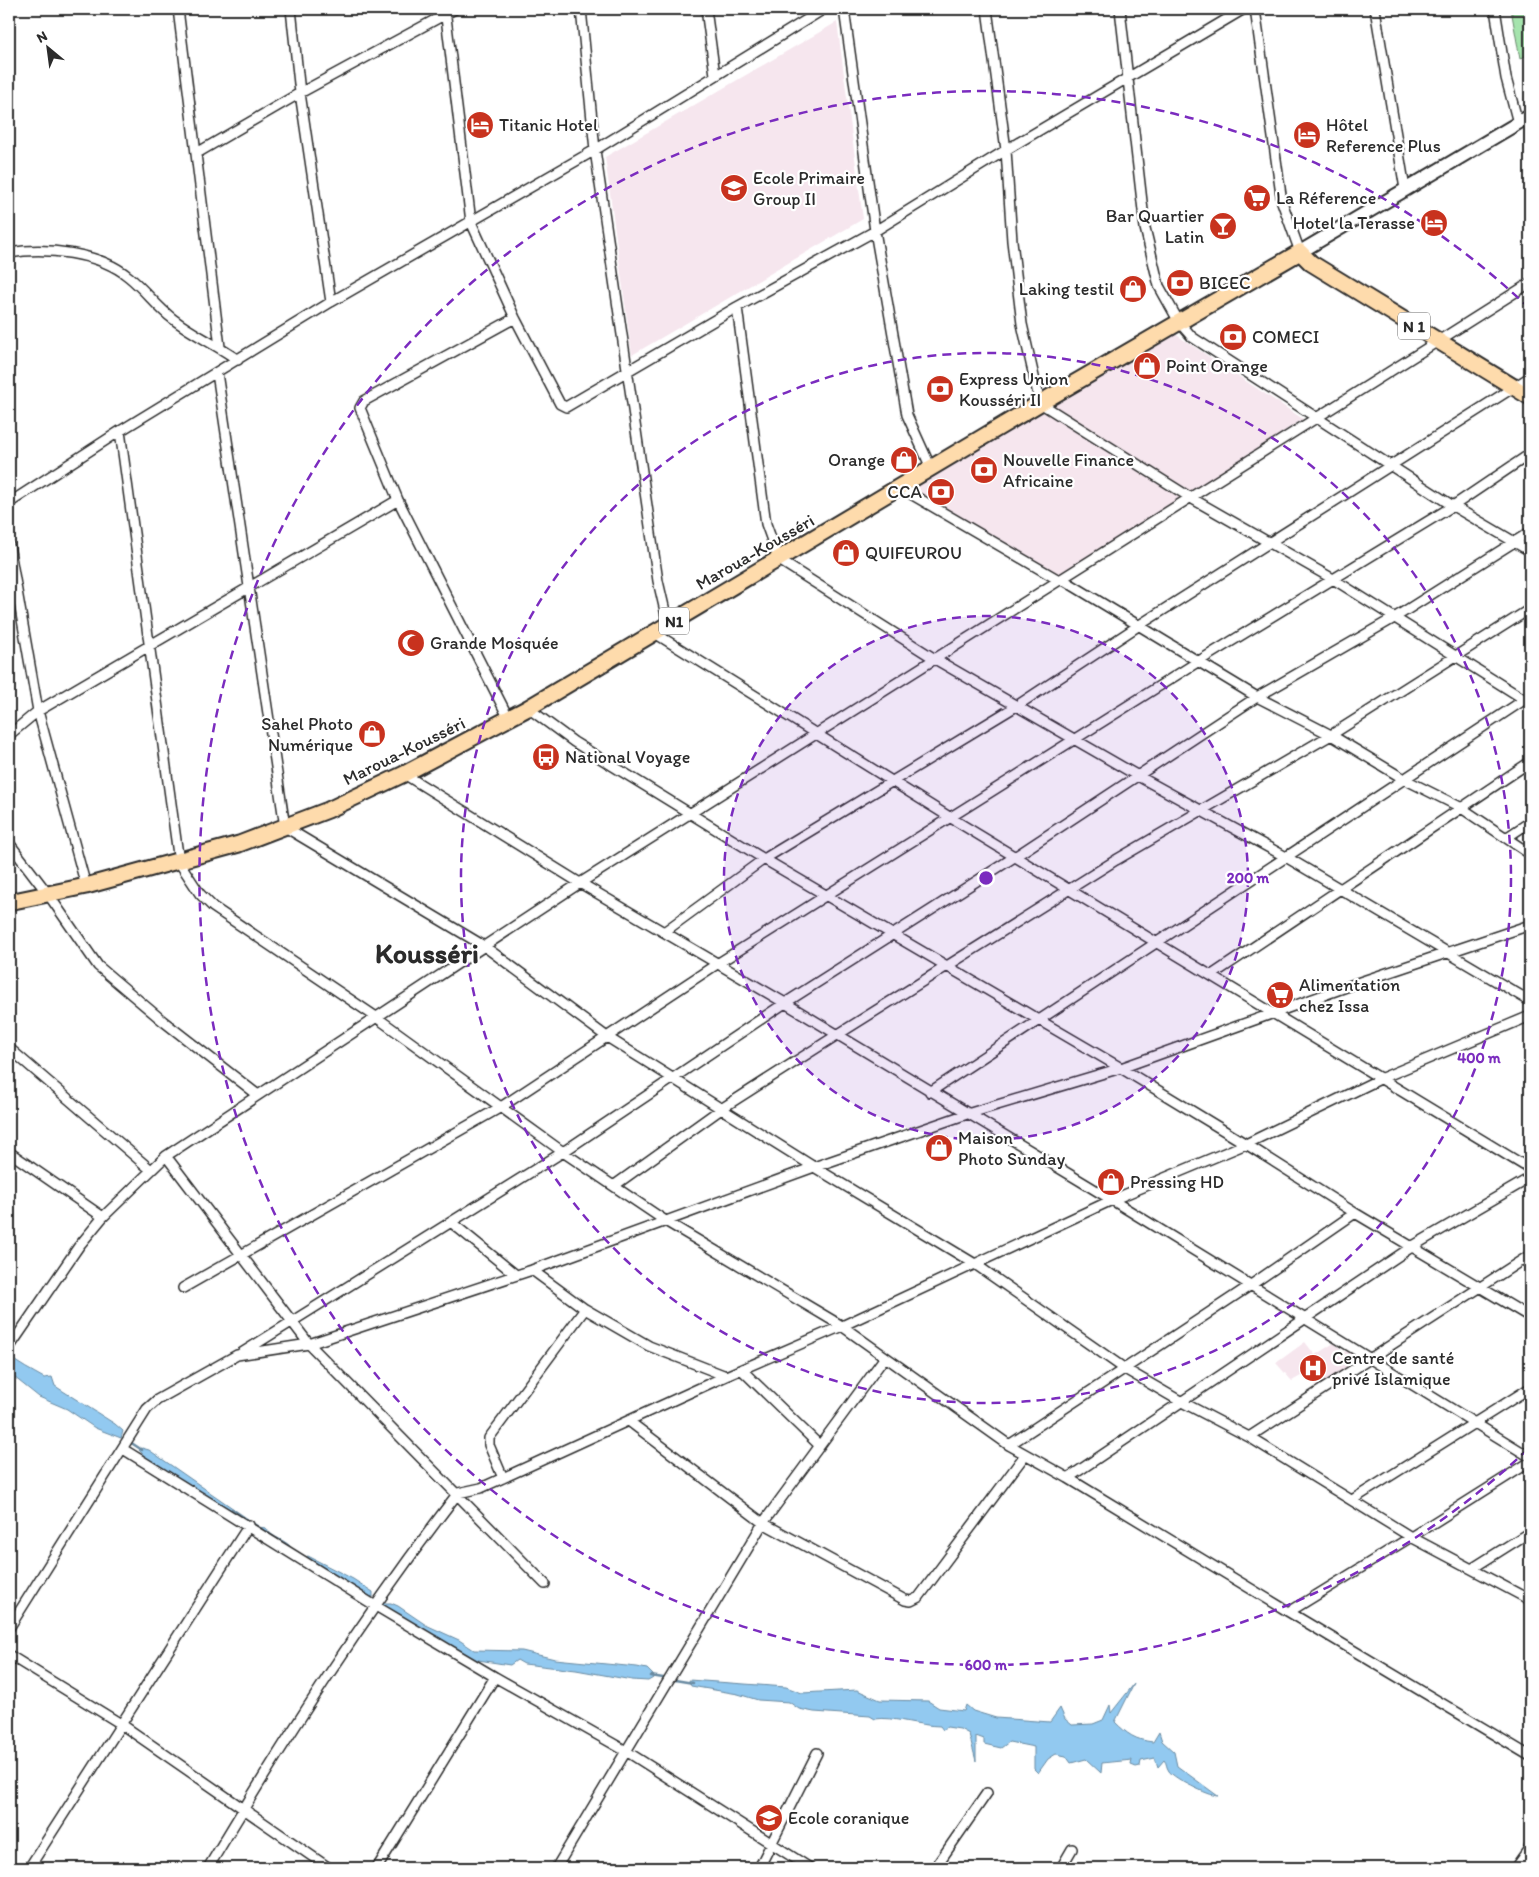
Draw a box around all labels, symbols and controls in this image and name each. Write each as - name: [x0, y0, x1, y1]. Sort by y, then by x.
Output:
- north arrow: [22, 22, 72, 72]
- text: N: [34, 27, 50, 47]
- hotel icon: Titanic Hotel: [465, 110, 495, 140]
- place label: Titanic Hotel: [499, 114, 598, 136]
- place label: Hôtel Reference Plus: [1326, 114, 1441, 157]
- hotel icon: Hôtel Reference Plus: [1292, 120, 1322, 150]
- place label: Ecole Primaire Group II: [753, 167, 865, 210]
- school or university icon: Ecole Primaire Group II: [719, 173, 749, 203]
- supermarket icon: La Réference: [1242, 183, 1272, 213]
- place label: La Réference: [1276, 187, 1376, 209]
- place label: Bar Quartier Latin: [1106, 205, 1205, 248]
- hotel icon: Hotel la Terasse: [1419, 208, 1449, 238]
- bar icon: Bar Quartier Latin: [1208, 211, 1238, 241]
- place label: Hotel la Terasse: [1293, 212, 1415, 234]
- bank icon: BICEC: [1165, 268, 1195, 298]
- place label: BICEC: [1199, 272, 1251, 294]
- shop icon: Laking testil: [1118, 274, 1148, 304]
- place label: Laking testil: [1019, 278, 1114, 300]
- road number: N 1: [1398, 312, 1430, 340]
- bank icon: COMECI: [1218, 322, 1248, 352]
- place label: COMECI: [1252, 326, 1320, 348]
- shop icon: Point Orange: [1132, 351, 1162, 381]
- place label: Point Orange: [1166, 355, 1268, 377]
- place label: Express Union Kousséri II: [959, 368, 1068, 411]
- bank icon: Express Union Kousséri II: [925, 374, 955, 404]
- shop icon: Orange: [889, 445, 919, 475]
- place label: Orange: [828, 449, 885, 471]
- place label: Nouvelle Finance Africaine: [1003, 449, 1134, 492]
- bank icon: Nouvelle Finance Africaine: [969, 455, 999, 485]
- bank icon: CCA: [926, 477, 956, 507]
- place label: CCA: [887, 481, 922, 503]
- street label: Maroua-Kousséri: [692, 509, 818, 595]
- shop icon: QUIFEUROU: [831, 538, 861, 568]
- place label: QUIFEUROU: [865, 542, 962, 564]
- road number: N1: [659, 608, 689, 634]
- mosque icon: Grande Mosquée: [396, 628, 426, 658]
- place label: Grande Mosquée: [430, 632, 559, 654]
- street label: Maroua-Kousséri: [339, 712, 469, 790]
- place label: Sahel Photo Numérique: [261, 713, 353, 756]
- shop icon: Sahel Photo Numérique: [357, 719, 387, 749]
- bus stop icon: National Voyage: [531, 742, 561, 772]
- place label: National Voyage: [565, 746, 690, 768]
- centre of rings: [977, 869, 995, 887]
- text: 200 m: [1227, 869, 1270, 887]
- district label: Kousséri: [375, 936, 479, 970]
- place label: Alimentation chez Issa: [1299, 974, 1400, 1017]
- supermarket icon: Alimentation chez Issa: [1265, 980, 1295, 1010]
- text: 400 m: [1457, 1049, 1501, 1067]
- place label: Maison Photo Sunday: [958, 1127, 1066, 1170]
- shop icon: Maison Photo Sunday: [924, 1133, 954, 1163]
- shop icon: Pressing HD: [1096, 1167, 1126, 1197]
- place label: Pressing HD: [1130, 1171, 1224, 1193]
- place label: Centre de santé privé Islamique: [1332, 1347, 1454, 1390]
- hospital icon: Centre de santé privé Islamique: [1298, 1353, 1328, 1383]
- text: 600 m: [965, 1656, 1008, 1674]
- school or university icon: Ecole coranique: [754, 1803, 784, 1833]
- place label: Ecole coranique: [788, 1807, 909, 1829]

